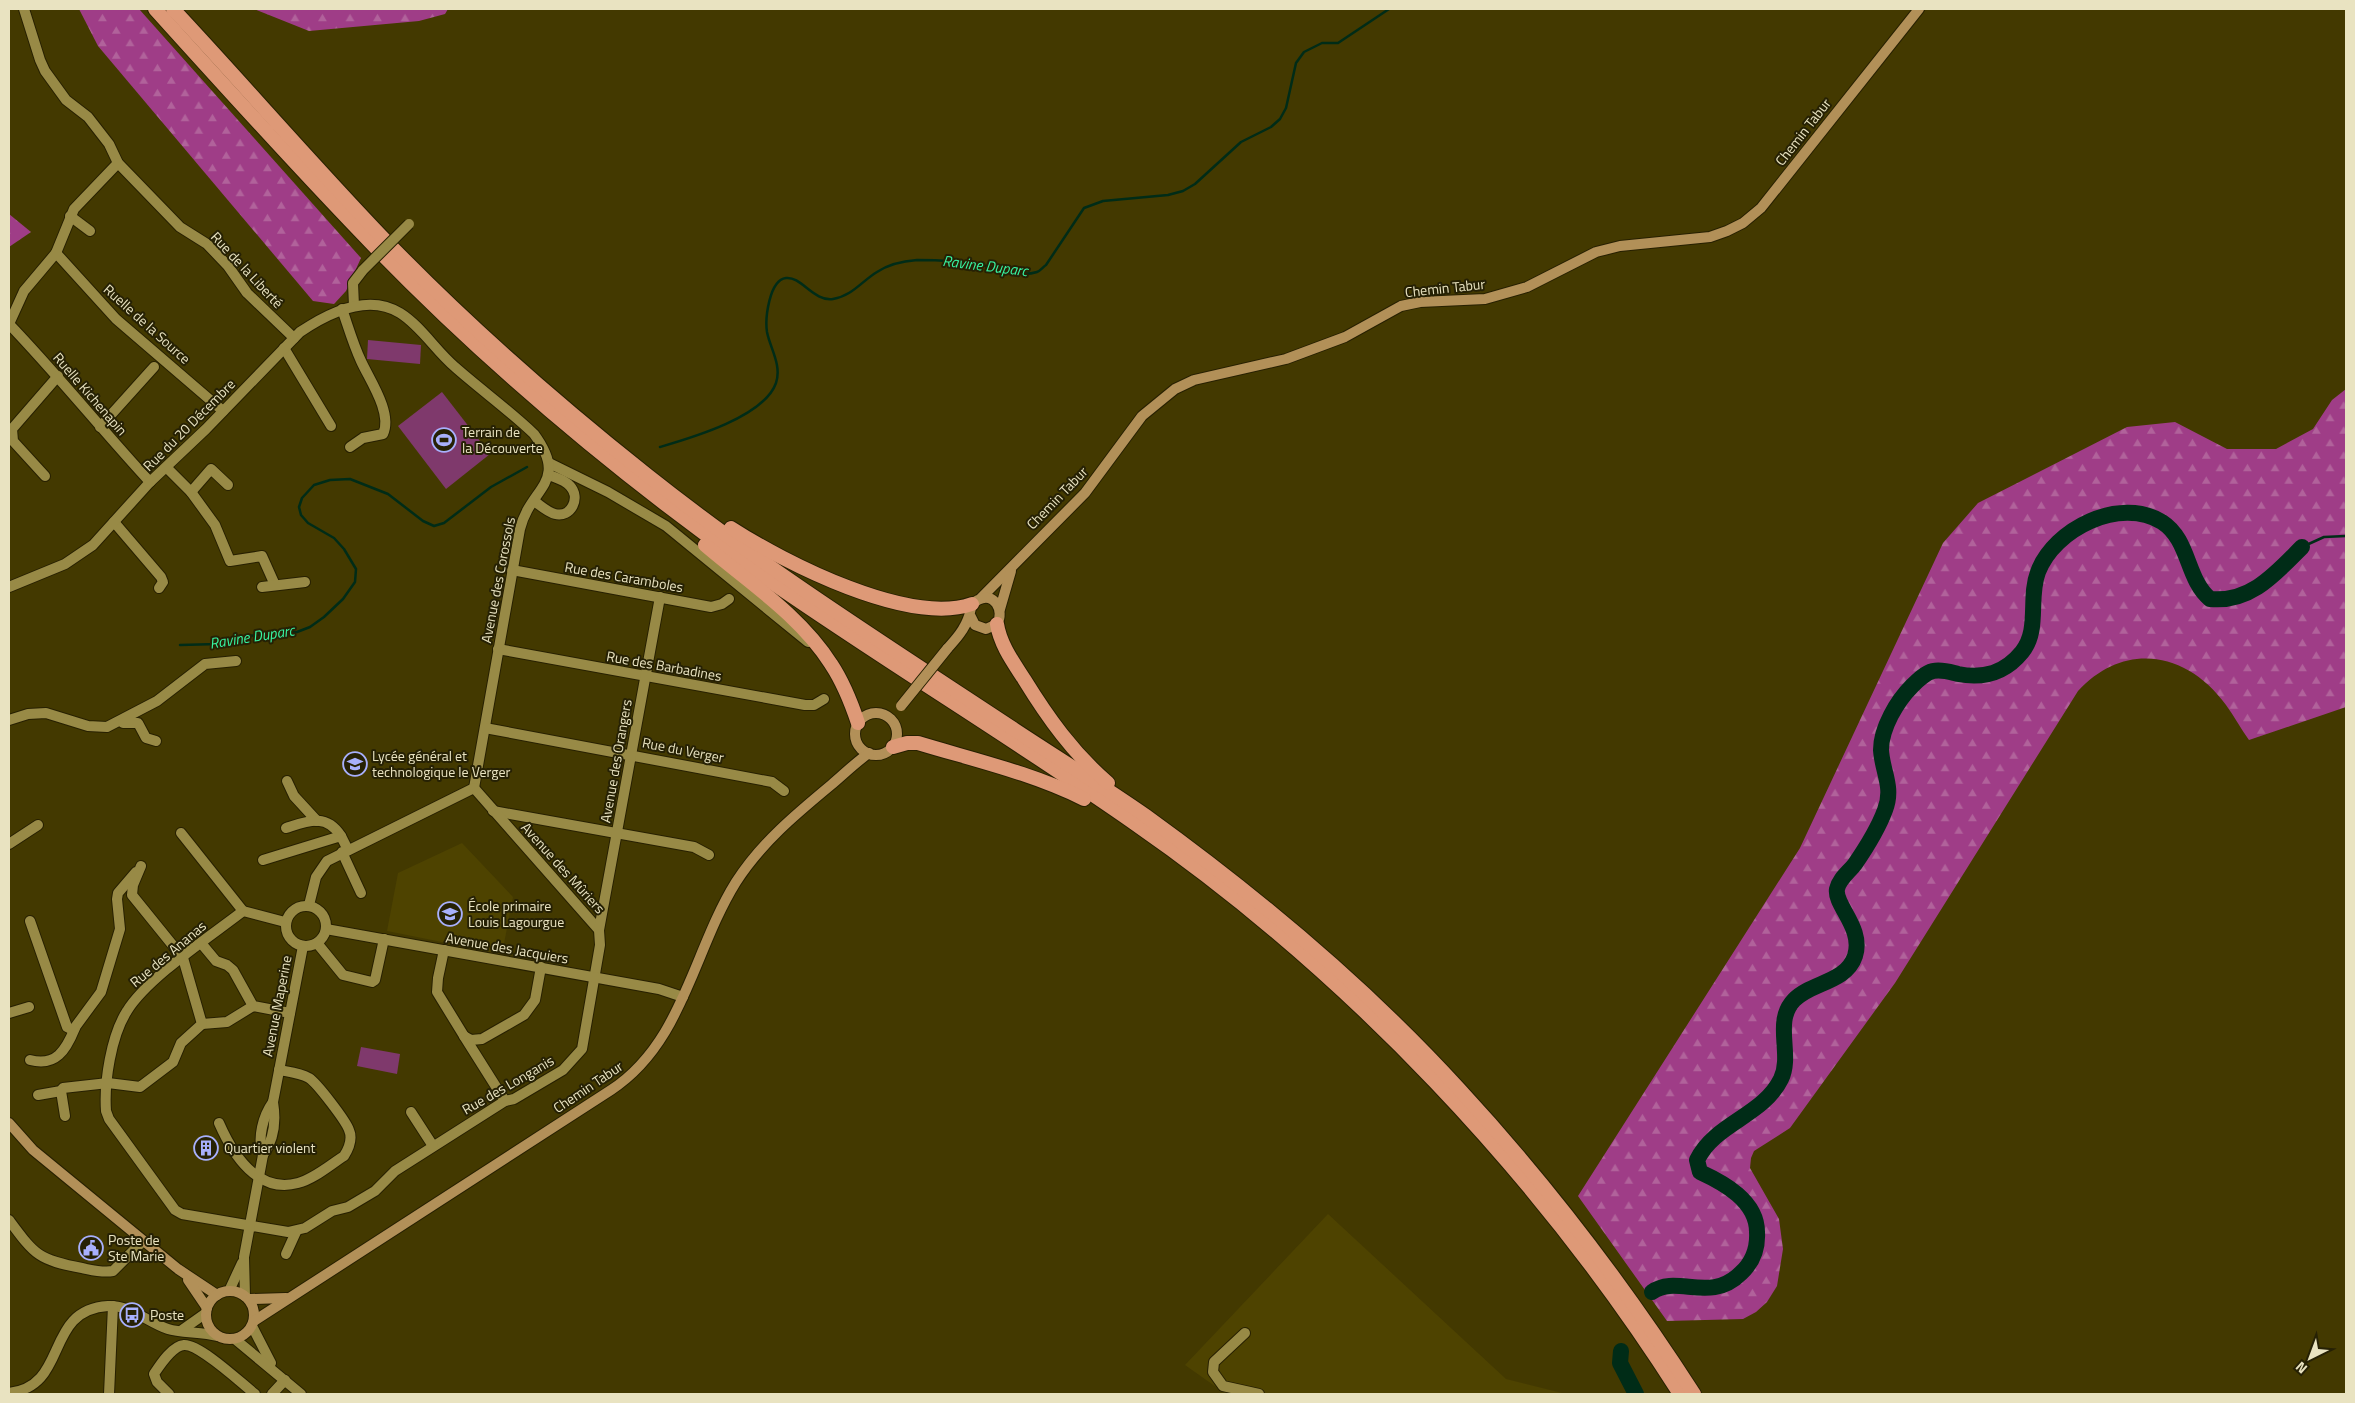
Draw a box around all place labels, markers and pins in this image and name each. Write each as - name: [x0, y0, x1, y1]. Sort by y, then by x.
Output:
- place label: Terrain de la Découverte: [462, 421, 543, 458]
- sports icon: Terrain de la Découverte: [431, 427, 457, 453]
- place label: Lycée général et technologique le Verger: [372, 745, 511, 782]
- school or university icon: Lycée général et technologique le Verger: [342, 751, 368, 777]
- place label: École primaire Louis Lagourgue: [468, 895, 564, 932]
- school or university icon: École primaire Louis Lagourgue: [437, 901, 463, 927]
- building icon: Quartier violent: [193, 1135, 219, 1161]
- place label: Quartier violent: [224, 1137, 315, 1158]
- place label: Poste de Ste Marie: [108, 1229, 164, 1266]
- public building icon: Poste de Ste Marie: [78, 1235, 104, 1261]
- bus stop icon: Poste: [119, 1302, 145, 1328]
- place label: Poste: [150, 1304, 184, 1325]

